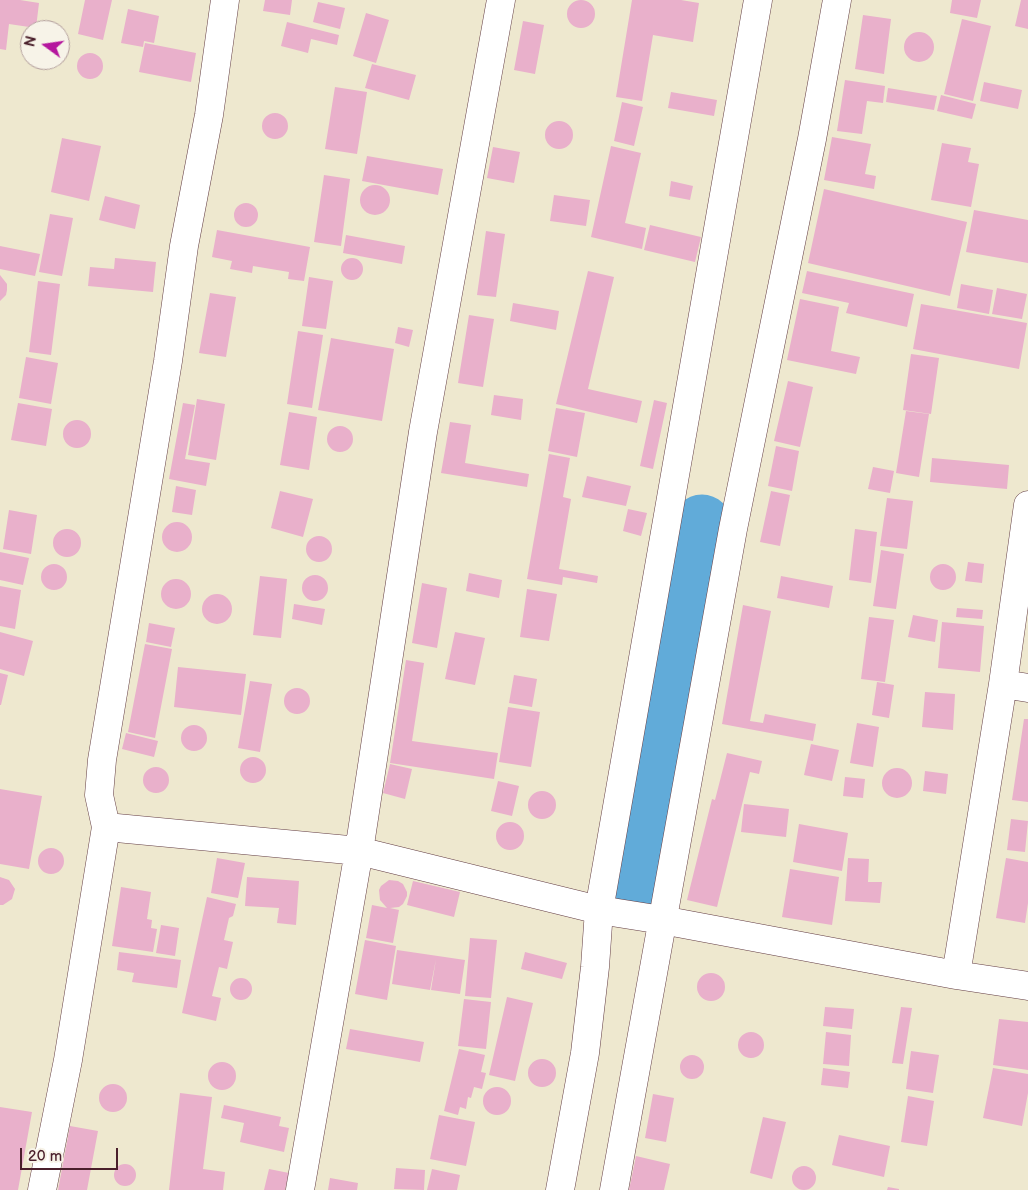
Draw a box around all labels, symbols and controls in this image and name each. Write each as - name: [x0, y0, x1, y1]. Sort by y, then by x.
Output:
- north arrow: [20, 20, 70, 70]
- text: N: [21, 34, 40, 49]
- scale bar: [22, 1138, 120, 1170]
- text: 20 m: [28, 1147, 62, 1166]

